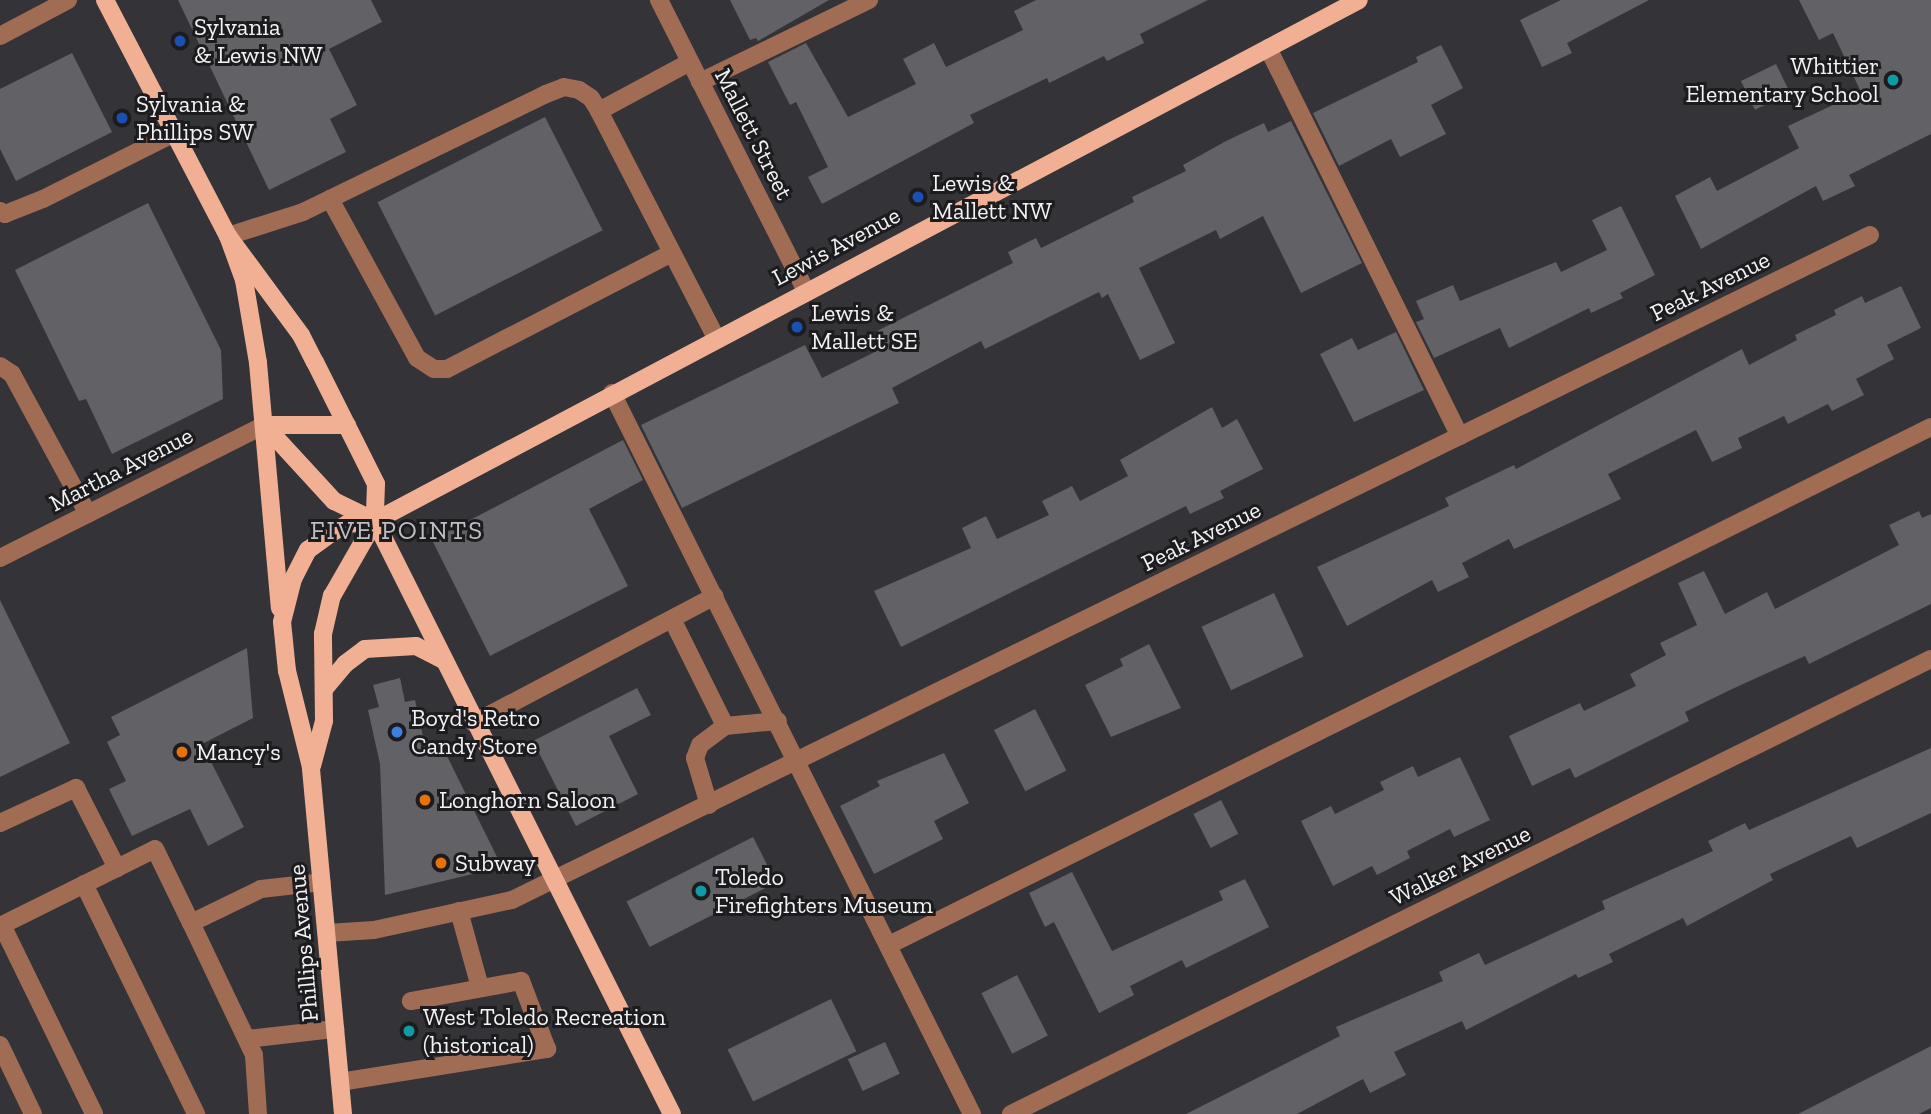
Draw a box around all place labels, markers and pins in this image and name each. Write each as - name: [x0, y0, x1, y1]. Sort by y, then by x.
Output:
- place label: Sylvania & Lewis NW: [194, 13, 322, 69]
- marker: Sylvania & Lewis NW: [172, 33, 188, 49]
- place label: Whittier Elementary School: [1685, 52, 1879, 108]
- marker: Whittier Elementary School: [1885, 72, 1901, 88]
- place label: Sylvania & Phillips SW: [136, 90, 254, 146]
- marker: Sylvania & Phillips SW: [114, 110, 130, 126]
- place label: Lewis & Mallett NW: [932, 169, 1052, 225]
- marker: Lewis & Mallett NW: [910, 189, 926, 205]
- place label: Lewis & Mallett SE: [811, 299, 918, 355]
- marker: Lewis & Mallett SE: [789, 319, 805, 335]
- place label: Boyd's Retro Candy Store: [411, 704, 540, 760]
- marker: Boyd's Retro Candy Store: [389, 724, 405, 740]
- place label: Mancy's: [196, 738, 281, 766]
- marker: Mancy's: [174, 744, 190, 760]
- place label: Longhorn Saloon: [439, 786, 615, 814]
- marker: Longhorn Saloon: [417, 792, 433, 808]
- place label: Subway: [455, 849, 536, 877]
- marker: Subway: [433, 855, 449, 871]
- place label: Toledo Firefighters Museum: [715, 863, 933, 919]
- marker: Toledo Firefighters Museum: [693, 883, 709, 899]
- place label: West Toledo Recreation (historical): [423, 1003, 666, 1059]
- marker: West Toledo Recreation (historical): [401, 1023, 417, 1039]

